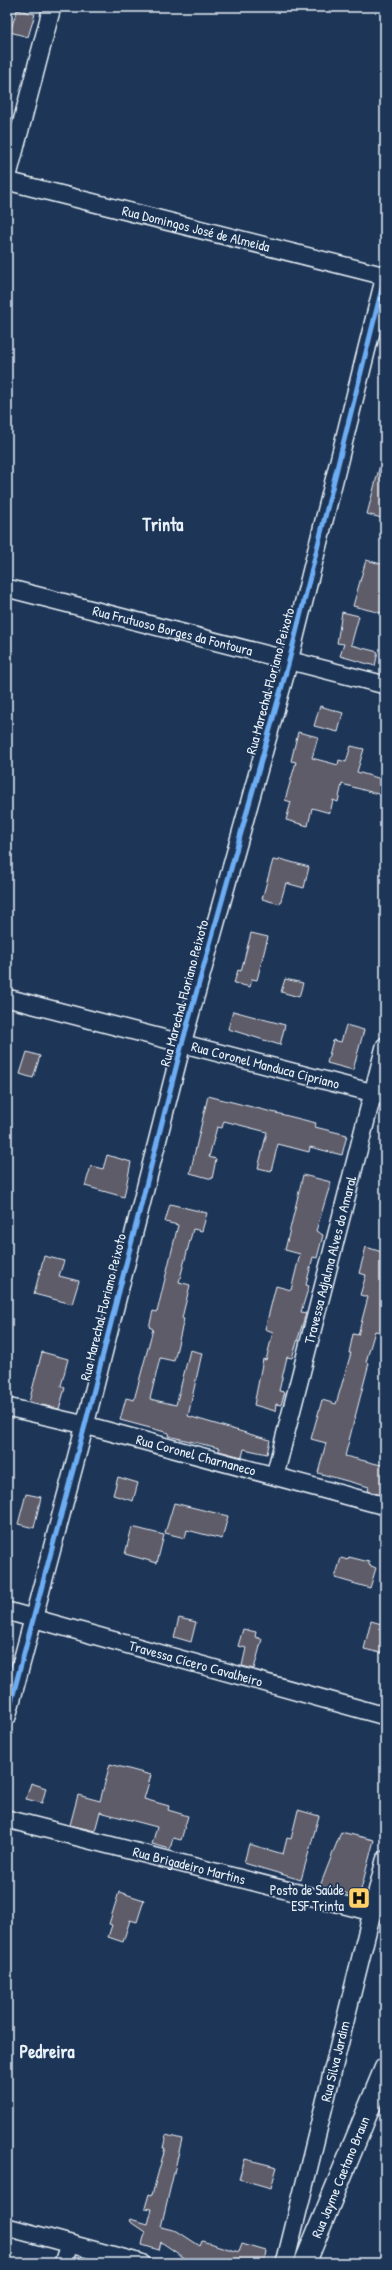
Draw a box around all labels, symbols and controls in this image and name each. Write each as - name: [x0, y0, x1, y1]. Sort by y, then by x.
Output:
- street label: Rua Domingos José de Almeida: [120, 200, 273, 256]
- district label: Trinta: [142, 512, 184, 537]
- street label: Rua Frutuoso Borges da Fontoura: [91, 600, 255, 660]
- street label: Rua Marechal Floriano Peixoto: [241, 605, 298, 756]
- street label: Rua Marechal Floriano Peixoto: [155, 917, 212, 1068]
- street label: Rua Coronel Manduca Cipriano: [190, 1036, 342, 1093]
- street label: Travessa Adjalma Alves do Amaral: [299, 1174, 360, 1346]
- street label: Rua Marechal Floriano Peixoto: [75, 1231, 130, 1382]
- street label: Rua Coronel Charnaneco: [134, 1429, 258, 1480]
- street label: Travessa Cícero Cavalheiro: [127, 1635, 265, 1691]
- street label: Rua Brigadeiro Martins: [131, 1841, 248, 1888]
- place label: Posto de Saúde ESF Trinta: [270, 1880, 345, 1915]
- hospital icon: Posto de Saúde ESF Trinta: [346, 1885, 372, 1911]
- street label: Rua Silva Jardim: [315, 2019, 354, 2103]
- district label: Pedreira: [20, 2039, 75, 2064]
- street label: Rua Jayme Caetano Braun: [306, 2113, 374, 2241]

